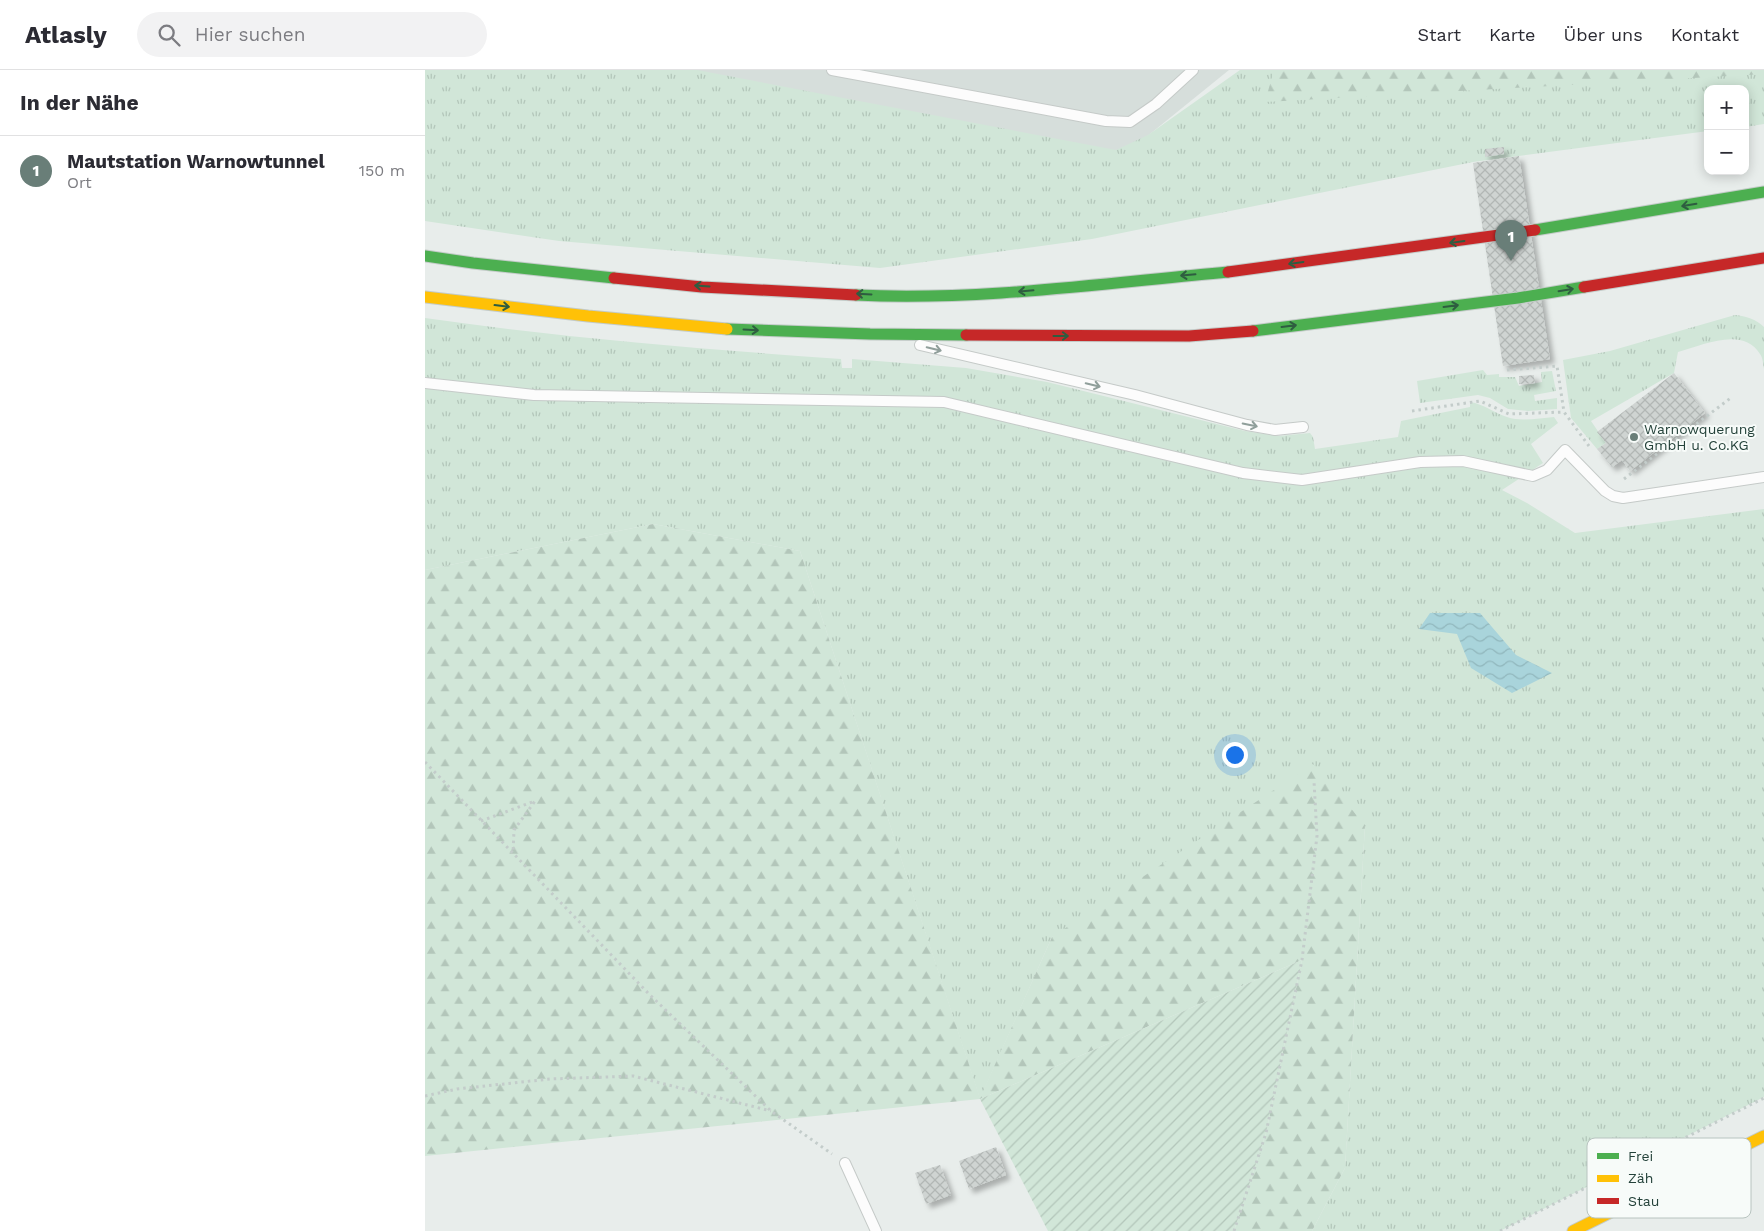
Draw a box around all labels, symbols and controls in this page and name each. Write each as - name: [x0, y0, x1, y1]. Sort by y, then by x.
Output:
- search box: [137, 12, 487, 57]
- text: Atlasly: [25, 21, 107, 49]
- icon: search: [155, 21, 183, 49]
- text: Hier suchen: [195, 23, 305, 46]
- text: Start: [1417, 24, 1461, 45]
- text: Karte: [1489, 24, 1536, 45]
- text: Über uns: [1564, 24, 1643, 45]
- text: Kontakt: [1671, 24, 1739, 45]
- map controls: [1704, 85, 1749, 175]
- button: +: [1704, 85, 1749, 130]
- text: In der Nähe: [20, 90, 139, 115]
- button: −: [1704, 130, 1749, 175]
- text: Mautstation Warnowtunnel: [67, 150, 325, 173]
- text: 1: [33, 161, 39, 180]
- text: 150 m: [359, 161, 405, 180]
- text: Ort: [67, 173, 92, 192]
- one-way arrow: [1682, 201, 1698, 211]
- pin: 1: [1495, 220, 1527, 261]
- one-way arrow: [1450, 237, 1466, 247]
- one-way arrow: [1289, 258, 1305, 268]
- one-way arrow: [1180, 271, 1196, 280]
- one-way arrow: [694, 282, 710, 291]
- one-way arrow: [1557, 285, 1573, 295]
- one-way arrow: [1018, 286, 1034, 296]
- one-way arrow: [856, 290, 872, 299]
- one-way arrow: [494, 301, 510, 311]
- one-way arrow: [1442, 301, 1458, 311]
- one-way arrow: [1281, 321, 1297, 331]
- one-way arrow: [743, 326, 759, 335]
- one-way arrow: [1052, 331, 1069, 341]
- one-way arrow: [926, 345, 942, 354]
- one-way arrow: [1084, 381, 1100, 390]
- one-way arrow: [1242, 421, 1258, 430]
- place label: Warnowquerung GmbH u. Co.KG: [1644, 421, 1755, 453]
- marker: Warnowquerung GmbH u. Co.KG: [1628, 431, 1640, 443]
- your location: [1222, 742, 1248, 768]
- legend: [1587, 1138, 1751, 1218]
- text: Frei: [1628, 1148, 1653, 1164]
- text: Zäh: [1628, 1170, 1653, 1186]
- text: Stau: [1628, 1193, 1659, 1209]

